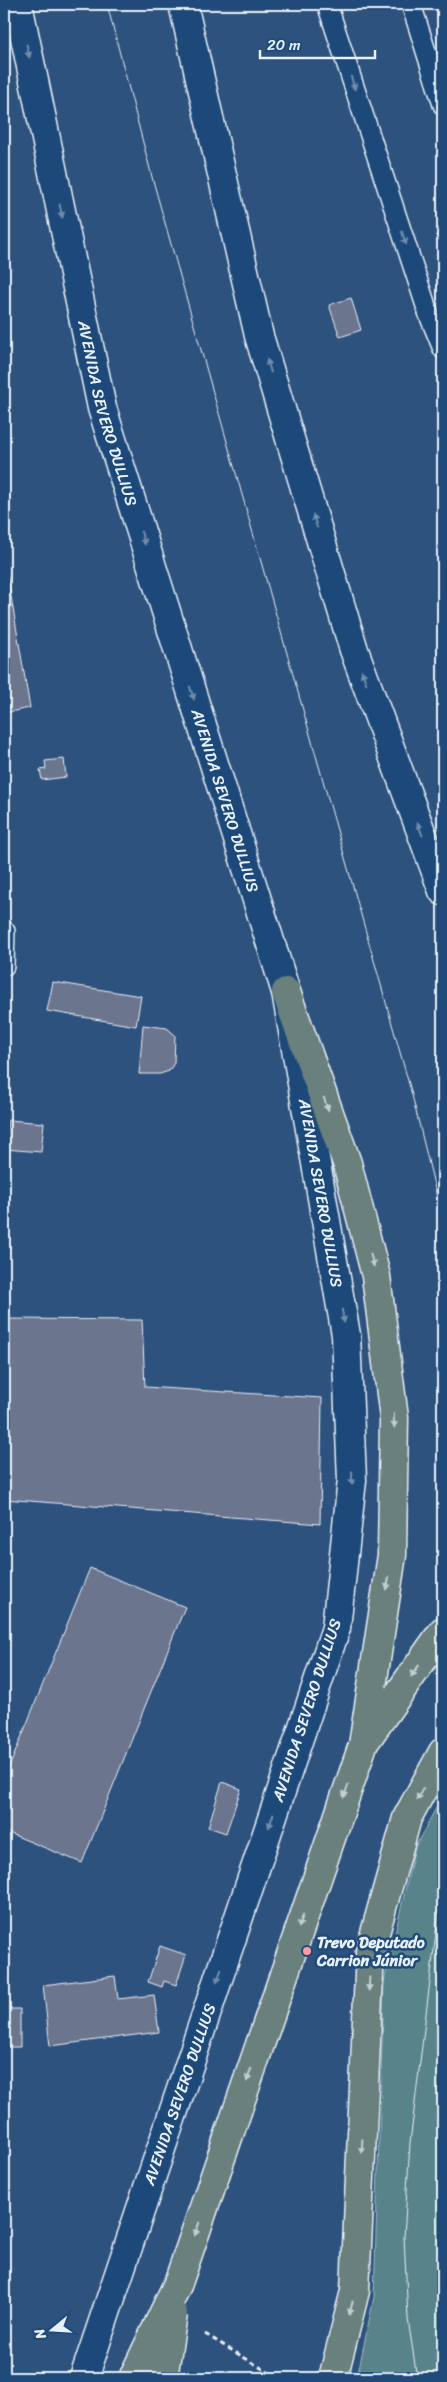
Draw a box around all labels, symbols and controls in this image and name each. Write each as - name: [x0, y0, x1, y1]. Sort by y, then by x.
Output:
- scale bar: [260, 28, 374, 60]
- text: 20 m: [267, 32, 301, 58]
- one-way arrow: [24, 44, 32, 59]
- one-way arrow: [350, 76, 357, 91]
- one-way arrow: [57, 203, 65, 218]
- one-way arrow: [401, 230, 408, 245]
- street label: AVENIDA SEVERO DULLIUS: [69, 317, 146, 510]
- one-way arrow: [264, 358, 272, 373]
- one-way arrow: [311, 514, 319, 529]
- one-way arrow: [140, 530, 147, 545]
- one-way arrow: [359, 669, 367, 684]
- one-way arrow: [189, 685, 196, 700]
- street label: AVENIDA SEVERO DULLIUS: [182, 704, 268, 896]
- one-way arrow: [416, 821, 424, 836]
- street label: AVENIDA SEVERO DULLIUS: [290, 1095, 351, 1290]
- one-way arrow: [322, 1097, 330, 1112]
- one-way arrow: [368, 1252, 376, 1267]
- one-way arrow: [339, 1308, 347, 1324]
- one-way arrow: [390, 1413, 398, 1429]
- one-way arrow: [347, 1470, 355, 1486]
- one-way arrow: [384, 1575, 392, 1591]
- street label: AVENIDA SEVERO DULLIUS: [263, 1615, 350, 1806]
- one-way arrow: [410, 1664, 420, 1678]
- one-way arrow: [342, 1784, 350, 1799]
- one-way arrow: [416, 1787, 424, 1802]
- one-way arrow: [267, 1814, 274, 1829]
- one-way arrow: [297, 1914, 305, 1929]
- place label: Trevo Deputado Carrion Júnior: [316, 1928, 425, 1975]
- marker: Trevo Deputado Carrion Júnior: [301, 1945, 313, 1957]
- one-way arrow: [215, 1968, 222, 1983]
- one-way arrow: [365, 1976, 373, 1992]
- street label: AVENIDA SEVERO DULLIUS: [134, 1999, 224, 2190]
- one-way arrow: [245, 2067, 252, 2082]
- one-way arrow: [357, 2138, 365, 2154]
- one-way arrow: [193, 2221, 200, 2236]
- one-way arrow: [347, 2300, 355, 2315]
- north arrow: [28, 2304, 78, 2354]
- text: N: [27, 2325, 54, 2343]

